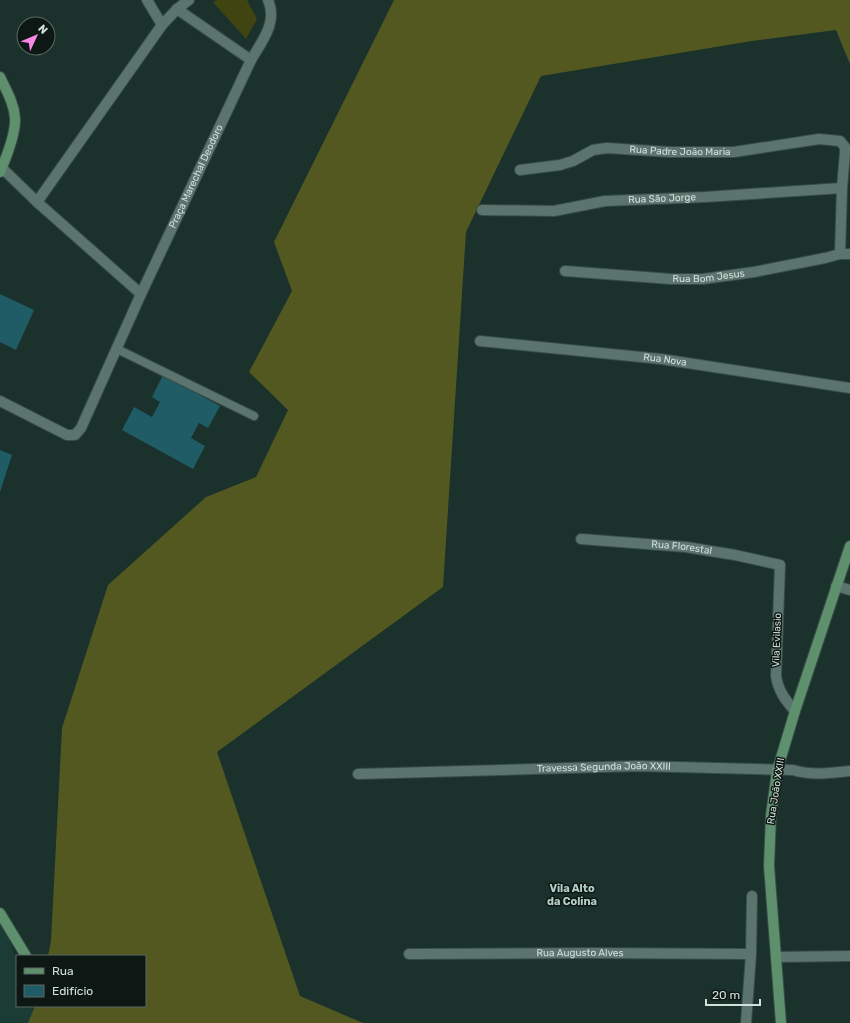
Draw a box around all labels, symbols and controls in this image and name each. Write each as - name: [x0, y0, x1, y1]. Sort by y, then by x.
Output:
- north arrow: [16, 16, 56, 56]
- text: N: [35, 22, 50, 37]
- street label: Praça Marechal Deodoro: [167, 122, 226, 230]
- street label: Rua Padre João Maria: [629, 143, 731, 158]
- street label: Rua São Jorge: [628, 191, 697, 206]
- street label: Rua Bom Jesus: [672, 267, 745, 285]
- street label: Rua Nova: [643, 351, 688, 369]
- street label: Rua Florestal: [651, 538, 713, 557]
- street label: Vila Evilasio: [770, 612, 784, 667]
- street label: Rua João XXIII: [765, 757, 787, 825]
- street label: Travessa Segunda João XXIII: [537, 760, 671, 775]
- district label: Vila Alto da Colina: [547, 882, 597, 908]
- street label: Rua Augusto Alves: [536, 947, 624, 959]
- legend: [16, 955, 146, 1007]
- text: Rua: [52, 964, 74, 978]
- scale bar: [706, 981, 760, 1007]
- text: Edifício: [52, 984, 93, 998]
- text: 20 m: [712, 988, 740, 1002]

